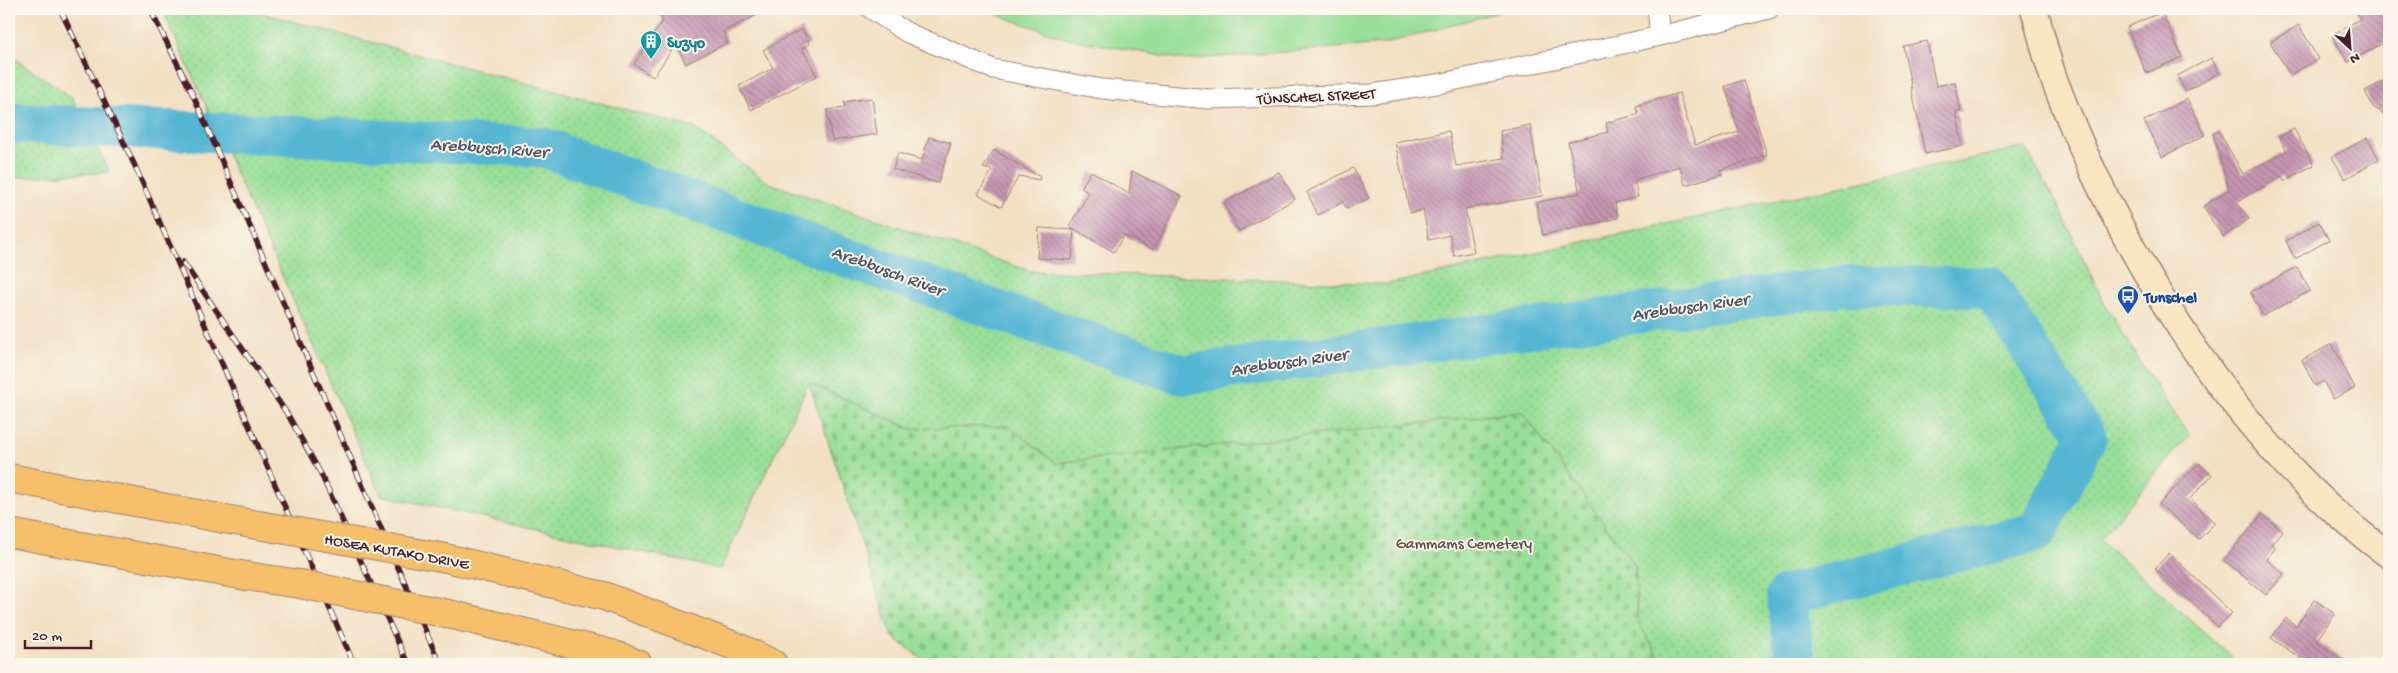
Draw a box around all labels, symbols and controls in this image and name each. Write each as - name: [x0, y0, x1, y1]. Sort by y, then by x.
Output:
- north arrow: [2326, 22, 2376, 72]
- building icon: Suzyo: [639, 29, 663, 60]
- place label: Suzyo: [667, 35, 706, 54]
- text: N: [2347, 48, 2362, 67]
- street label: TÜNSCHEL STREET: [1255, 86, 1377, 111]
- water label: Arebbusch River: [430, 135, 552, 164]
- water label: Arebbusch River: [828, 242, 949, 304]
- bus stop icon: Tunschel: [2116, 284, 2140, 315]
- water label: Arebbusch River: [1631, 289, 1753, 327]
- place label: Tunschel: [2142, 290, 2197, 309]
- water label: Arebbusch River: [1230, 344, 1352, 382]
- street label: HOSEA KUTAKO DRIVE: [322, 531, 471, 576]
- park label: Gammams Cemetery: [1396, 536, 1532, 555]
- scale bar: [25, 618, 91, 650]
- text: 20 m: [32, 628, 62, 646]

